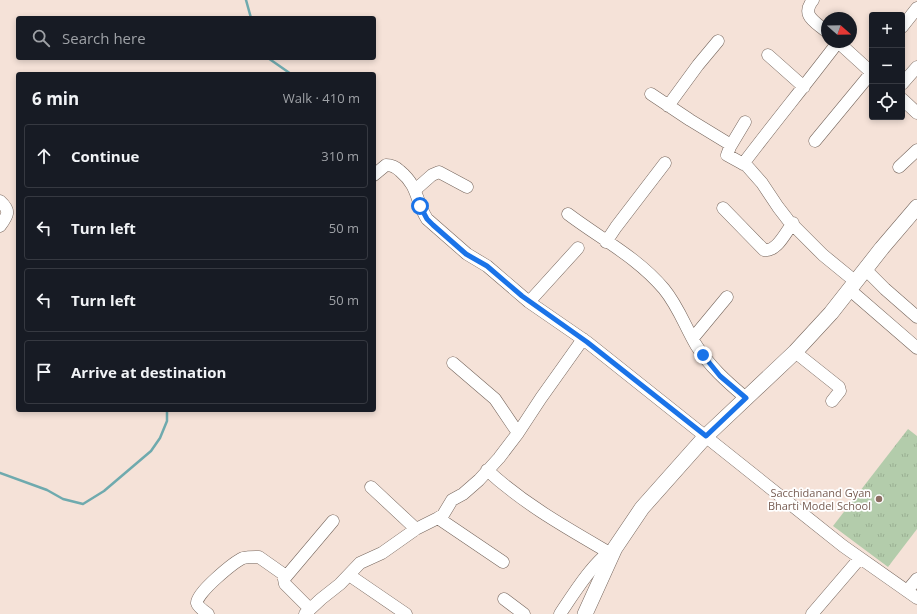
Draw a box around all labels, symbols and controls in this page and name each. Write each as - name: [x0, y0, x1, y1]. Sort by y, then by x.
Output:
- north arrow: [821, 12, 857, 48]
- map controls: [869, 12, 905, 120]
- button: +: [869, 12, 905, 48]
- search box: [16, 16, 376, 60]
- icon: search: [30, 27, 52, 49]
- text: Search here: [62, 28, 146, 48]
- button: −: [869, 48, 905, 84]
- button: locate: [869, 84, 905, 120]
- text: 6 min: [32, 87, 79, 110]
- text: Walk · 410 m: [283, 89, 360, 107]
- icon: ahead: [33, 145, 55, 167]
- text: Continue: [71, 146, 139, 166]
- text: 310 m: [321, 147, 359, 165]
- route start: [411, 197, 429, 215]
- icon: left: [33, 217, 55, 239]
- text: Turn left: [71, 218, 136, 238]
- text: 50 m: [329, 219, 359, 237]
- icon: left: [33, 289, 55, 311]
- text: Turn left: [71, 290, 136, 310]
- text: 50 m: [329, 291, 359, 309]
- route end: [694, 346, 712, 364]
- icon: arrive: [33, 361, 55, 383]
- text: Arrive at destination: [71, 362, 226, 382]
- place label: Sacchidanand Gyan Bharti Model School: [768, 485, 871, 513]
- marker: Sacchidanand Gyan Bharti Model School: [874, 494, 884, 504]

